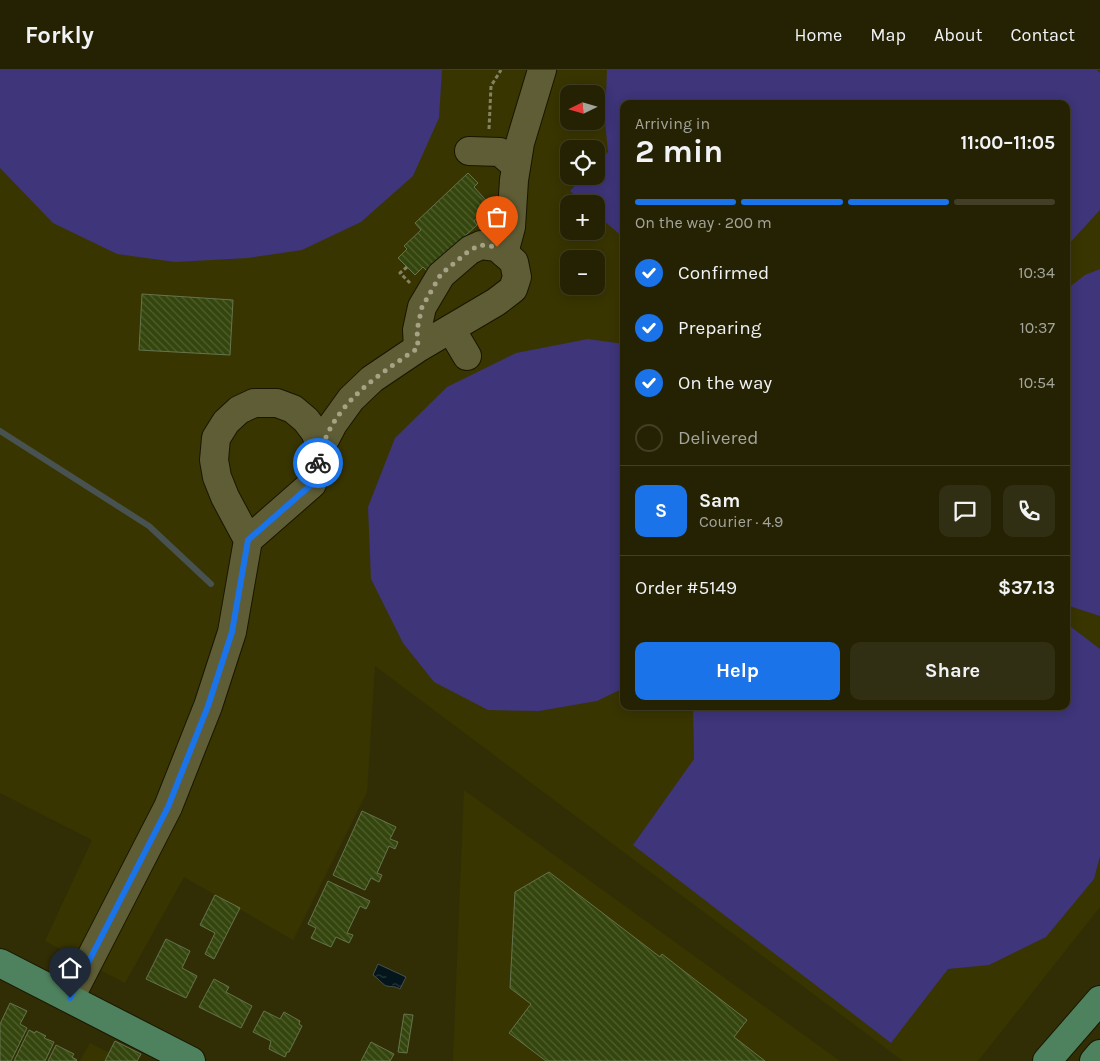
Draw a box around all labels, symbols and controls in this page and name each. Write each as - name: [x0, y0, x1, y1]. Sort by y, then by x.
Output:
- text: Forkly: [25, 21, 94, 49]
- text: Home: [794, 24, 842, 46]
- text: Map: [870, 24, 906, 46]
- text: About: [934, 24, 983, 46]
- text: Contact: [1011, 24, 1075, 46]
- north arrow: [560, 85, 605, 130]
- map controls: [560, 85, 605, 295]
- text: Arriving in: [635, 114, 710, 133]
- text: 11:00–11:05: [961, 132, 1055, 154]
- text: 2 min: [635, 133, 723, 170]
- button: locate: [560, 140, 605, 185]
- button: +: [560, 195, 605, 240]
- pin: [476, 196, 518, 247]
- icon: bag: [483, 203, 511, 231]
- text: On the way · 200 m: [635, 213, 772, 232]
- button: −: [560, 250, 605, 295]
- icon: check: [635, 259, 663, 287]
- text: Confirmed: [678, 262, 769, 284]
- text: 10:34: [1018, 263, 1055, 282]
- icon: check: [635, 314, 663, 342]
- text: Preparing: [678, 317, 761, 339]
- text: 10:37: [1020, 318, 1055, 337]
- icon: check: [635, 369, 663, 397]
- text: On the way: [678, 372, 772, 394]
- text: 10:54: [1019, 373, 1055, 392]
- text: Delivered: [678, 427, 758, 449]
- courier: [293, 438, 343, 488]
- icon: bike: [304, 449, 332, 477]
- button: chat: [939, 485, 991, 537]
- button: phone: [1003, 485, 1055, 537]
- text: Sam: [699, 490, 740, 512]
- text: S: [655, 500, 667, 522]
- text: Courier · 4.9: [699, 512, 783, 531]
- text: Order #5149: [635, 577, 737, 599]
- text: $37.13: [998, 577, 1055, 599]
- button: Help: [635, 642, 840, 700]
- button: Share: [850, 642, 1055, 700]
- pin: [49, 947, 91, 998]
- icon: home: [56, 954, 84, 982]

